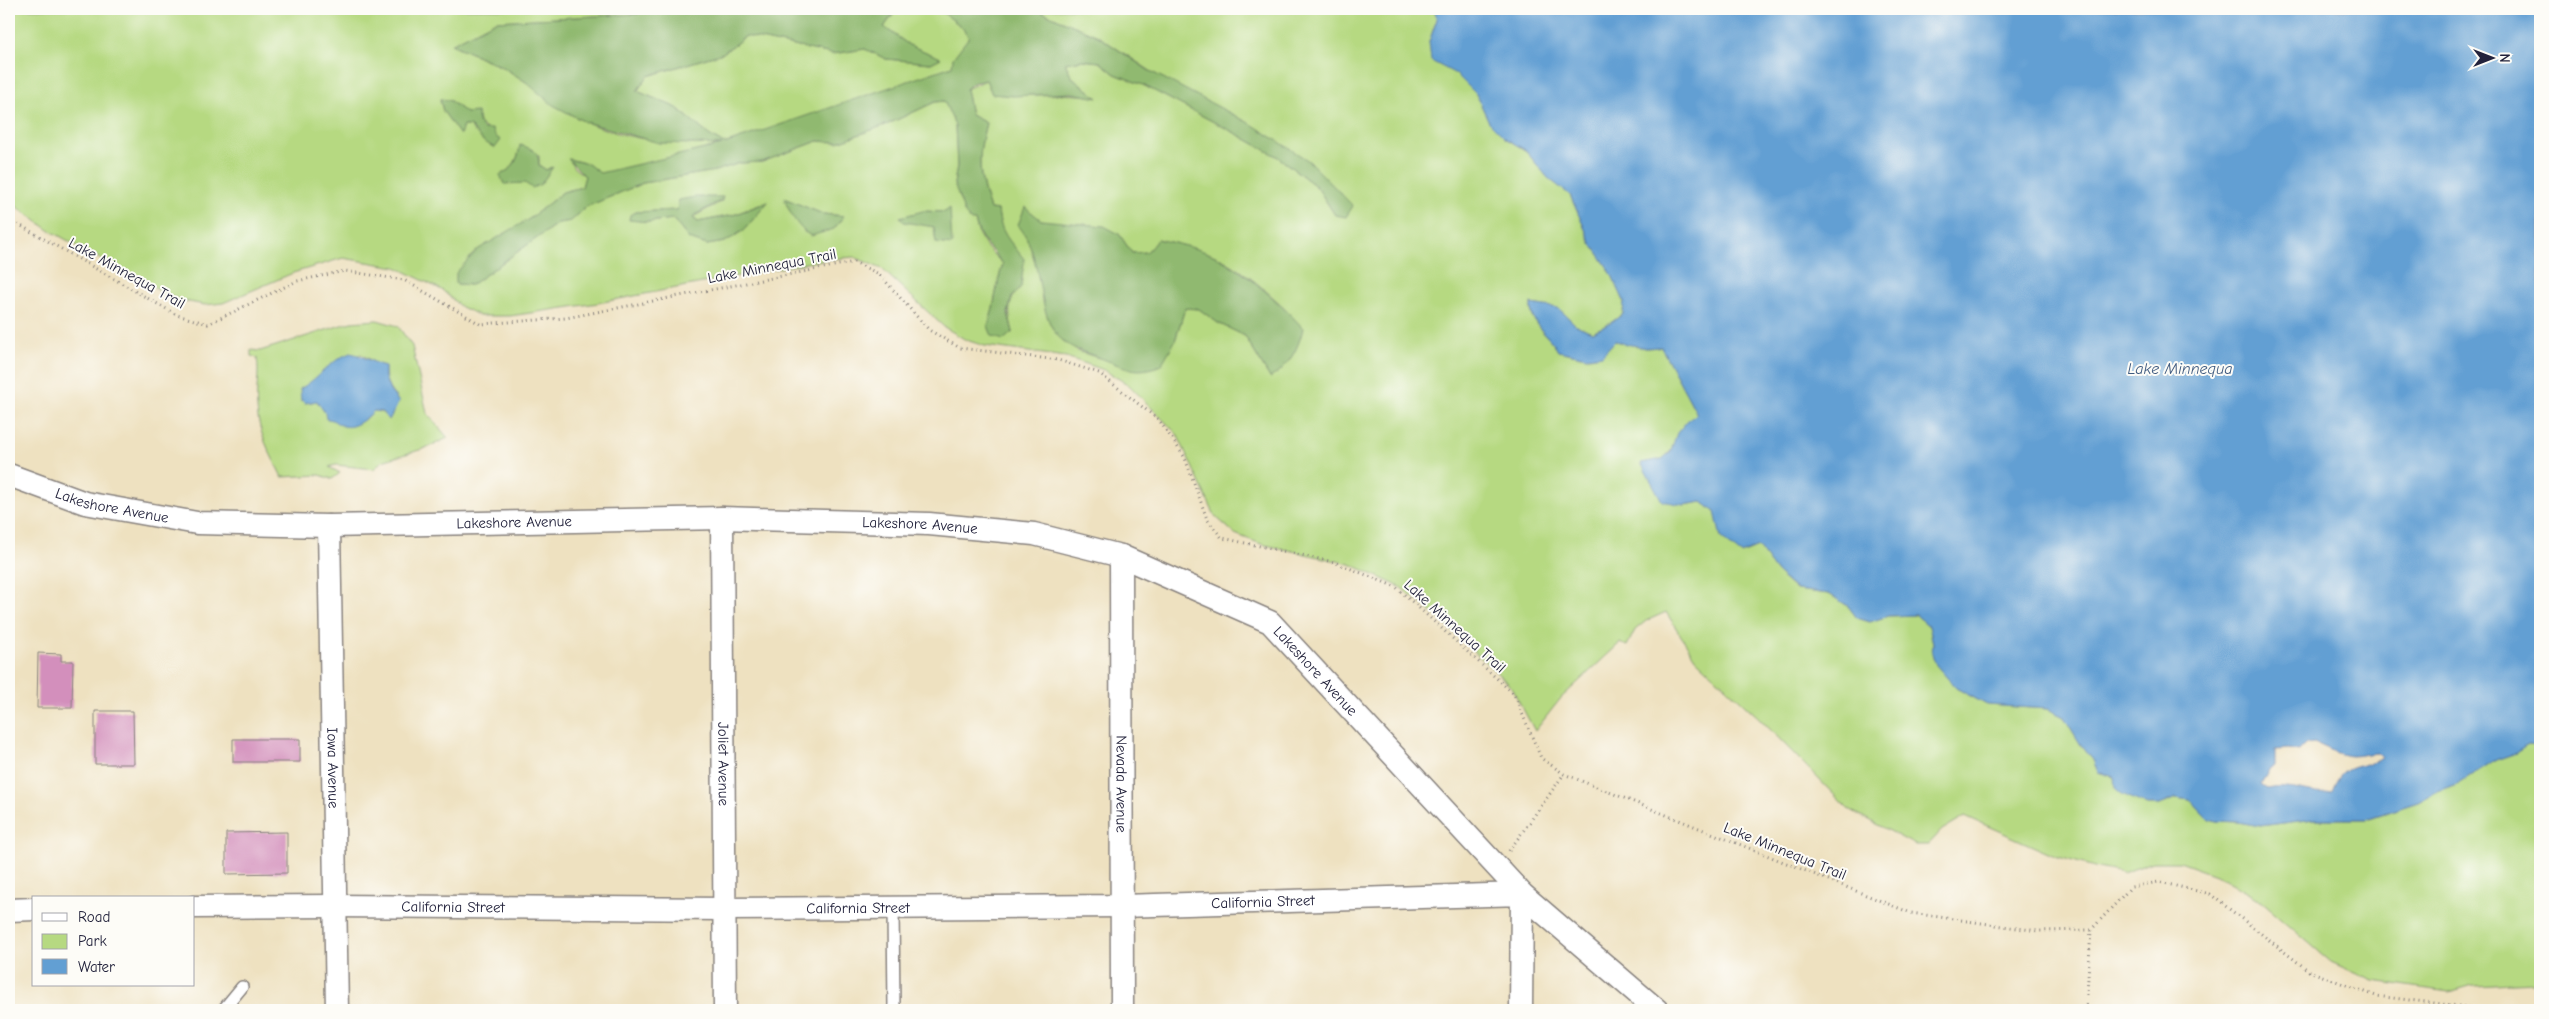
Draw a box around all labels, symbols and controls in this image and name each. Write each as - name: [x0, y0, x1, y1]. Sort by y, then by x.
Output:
- north arrow: [2466, 32, 2516, 82]
- text: N: [2496, 53, 2513, 63]
- street label: Lake Minnequa Trail: [66, 233, 188, 313]
- street label: Lake Minnequa Trail: [706, 245, 838, 287]
- water label: Lake Minnequa: [2127, 360, 2233, 378]
- street label: Lakeshore Avenue: [53, 484, 171, 527]
- street label: Lakeshore Avenue: [456, 512, 573, 532]
- street label: Lakeshore Avenue: [862, 513, 979, 538]
- street label: Lake Minnequa Trail: [1400, 576, 1510, 676]
- street label: Lakeshore Avenue: [1270, 623, 1362, 720]
- street label: Joliet Avenue: [714, 722, 733, 807]
- street label: Iowa Avenue: [323, 727, 343, 809]
- street label: Nevada Avenue: [1112, 735, 1131, 833]
- street label: Lake Minnequa Trail: [1721, 818, 1849, 884]
- street label: California Street: [1211, 891, 1316, 912]
- legend: [32, 896, 195, 986]
- street label: California Street: [401, 898, 506, 916]
- street label: California Street: [806, 899, 911, 917]
- text: Road: [78, 908, 110, 926]
- text: Park: [78, 932, 107, 950]
- text: Water: [78, 958, 115, 976]

